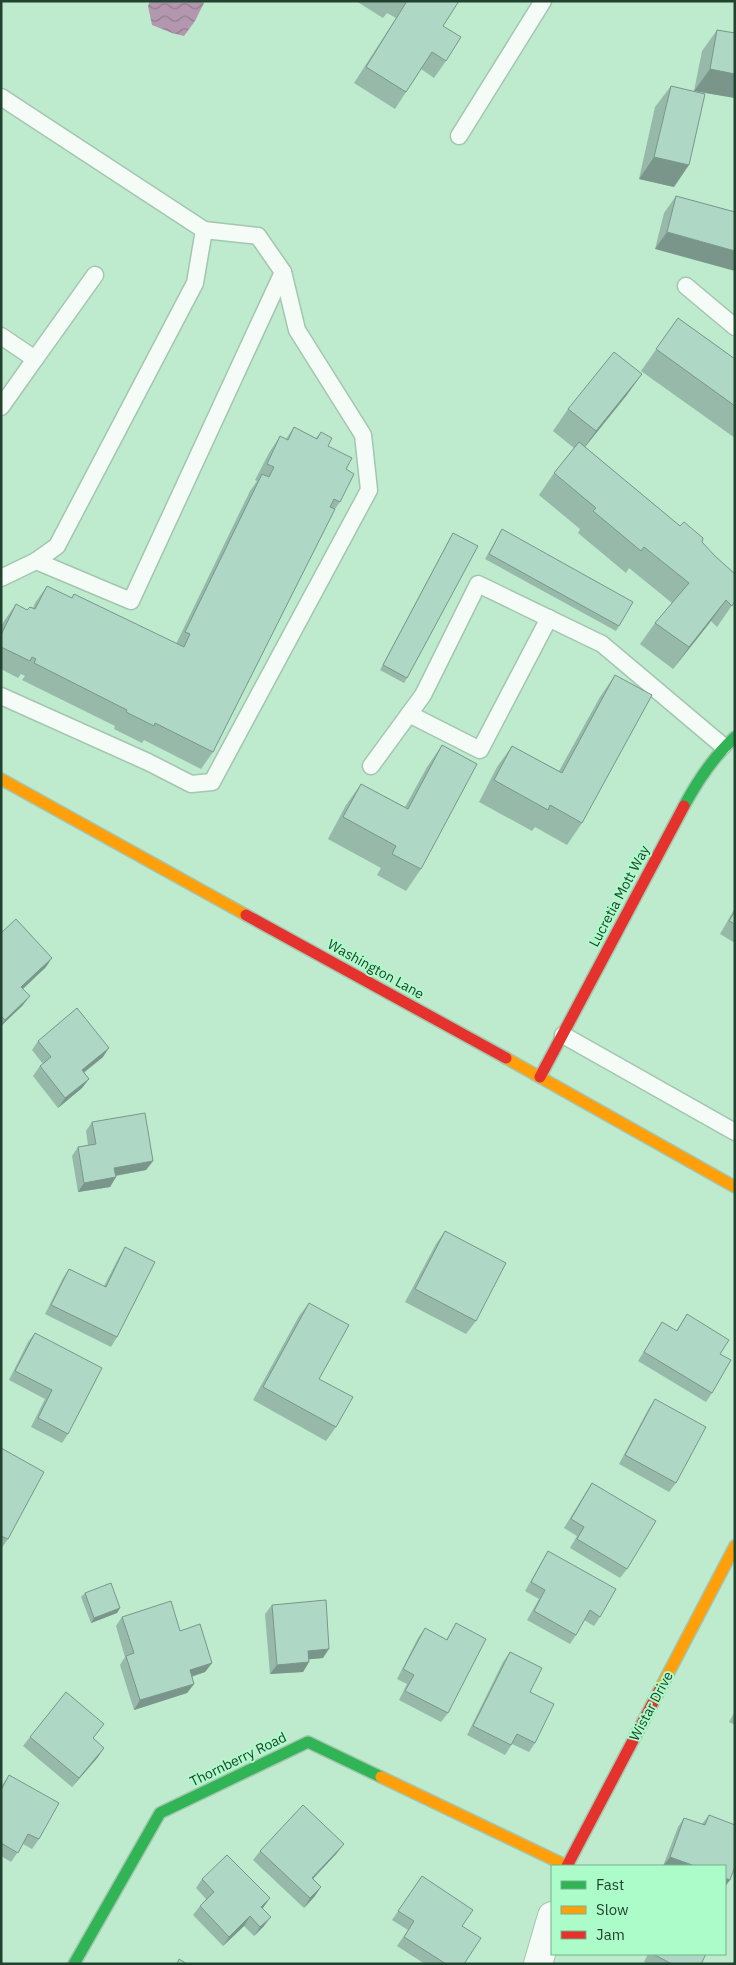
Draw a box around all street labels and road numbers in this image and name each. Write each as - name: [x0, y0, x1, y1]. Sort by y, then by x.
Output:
- street label: Lucretia Mott Way: [585, 842, 653, 950]
- street label: Washington Lane: [325, 935, 428, 1003]
- street label: Wistar Drive: [625, 1668, 677, 1744]
- street label: Thornberry Road: [187, 1728, 289, 1790]

